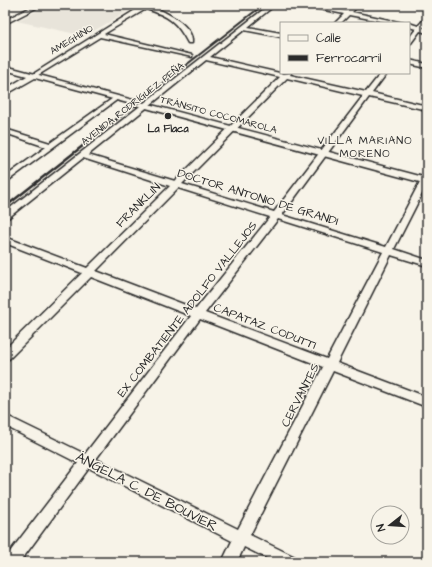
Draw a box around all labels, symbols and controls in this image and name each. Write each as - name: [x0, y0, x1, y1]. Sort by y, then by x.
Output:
- street label: AMEGHINO: [47, 21, 96, 58]
- legend: [280, 22, 410, 74]
- text: Calle: [316, 30, 341, 47]
- text: Ferrocarril: [316, 50, 382, 67]
- street label: AVENIDA RODRÍGUEZ PEÑA: [77, 58, 188, 149]
- street label: TRÁNSITO COCOMAROLA: [159, 93, 279, 137]
- marker: La Flaca: [163, 111, 173, 121]
- place label: La Flaca: [147, 122, 189, 136]
- district label: VILLA MARIANO MORENO: [317, 133, 413, 161]
- street label: DOCTOR ANTONIO DE GRANDI: [175, 165, 341, 230]
- street label: FRANKLIN: [112, 179, 165, 232]
- street label: EX COMBATIENTE ADOLFO VALLEJOS: [113, 218, 262, 401]
- street label: CAPATAZ CODUTTI: [211, 299, 319, 354]
- street label: CERVANTES: [277, 360, 324, 430]
- street label: ÁNGELA C. DE BOUVIER: [72, 447, 221, 536]
- north arrow: [370, 505, 410, 545]
- text: N: [373, 522, 389, 533]

